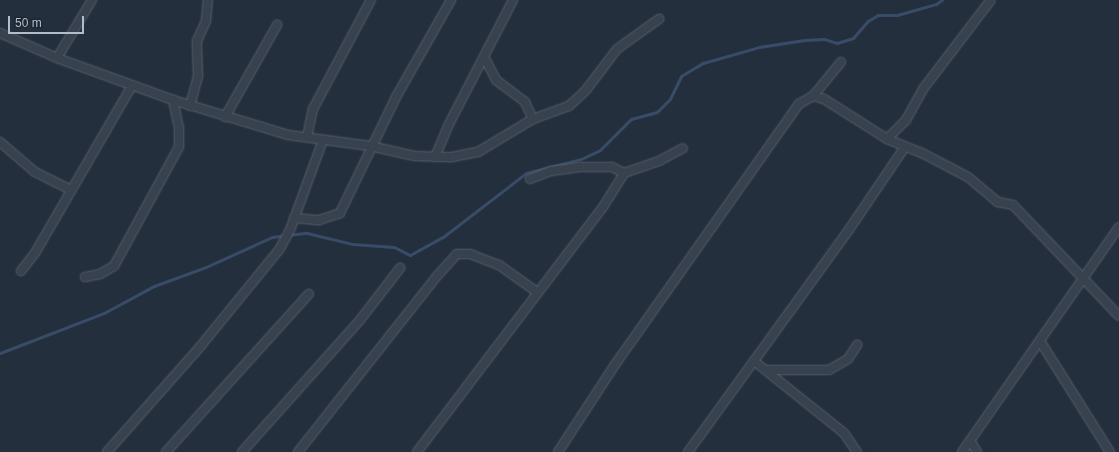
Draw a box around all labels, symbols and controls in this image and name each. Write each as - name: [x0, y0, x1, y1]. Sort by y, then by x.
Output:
- scale bar: [10, 8, 86, 34]
- text: 50 m: [15, 16, 42, 30]

